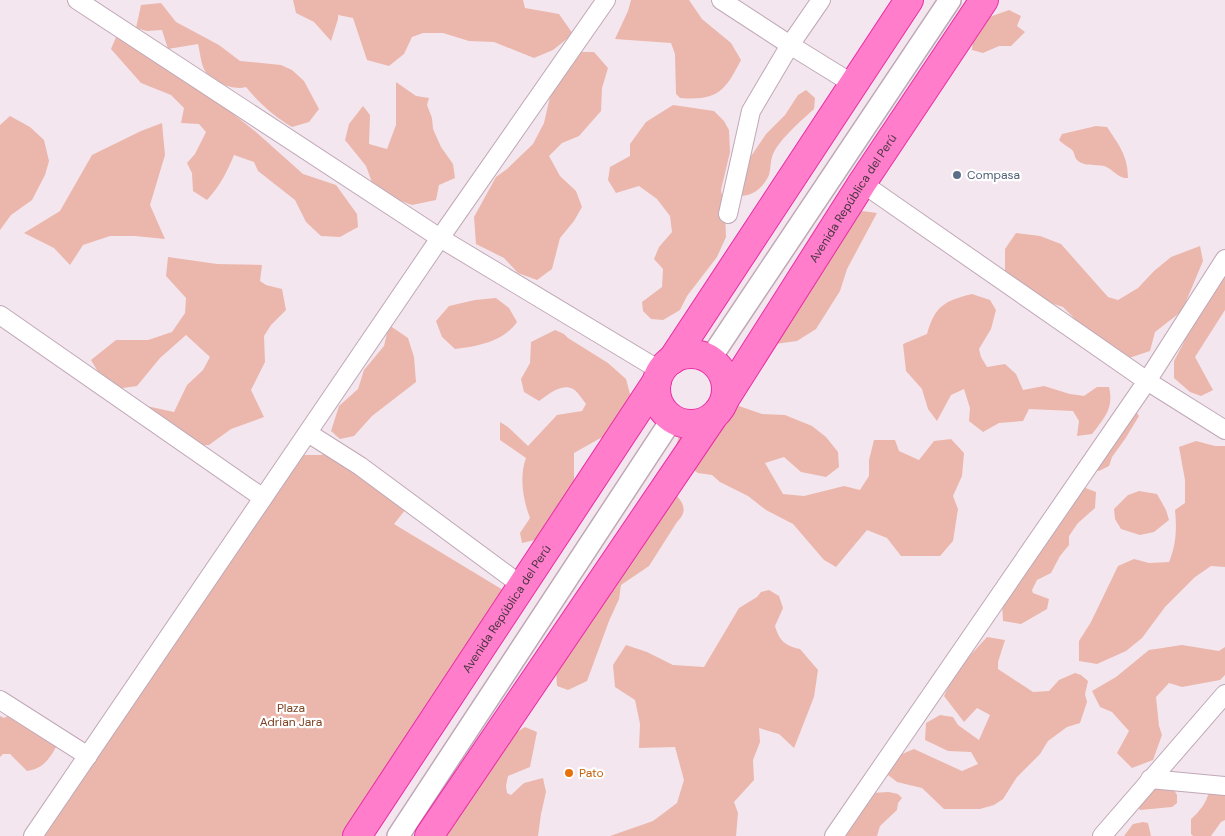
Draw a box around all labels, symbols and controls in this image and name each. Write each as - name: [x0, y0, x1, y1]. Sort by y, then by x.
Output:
- street label: Avenida República del Perú: [806, 131, 900, 266]
- place label: Compasa: [967, 167, 1020, 183]
- marker: Compasa: [951, 169, 963, 181]
- street label: Avenida República del Perú: [459, 542, 555, 676]
- park label: Plaza Adrian Jara: [260, 700, 322, 730]
- place label: Pato: [579, 765, 604, 781]
- marker: Pato: [563, 767, 575, 779]

